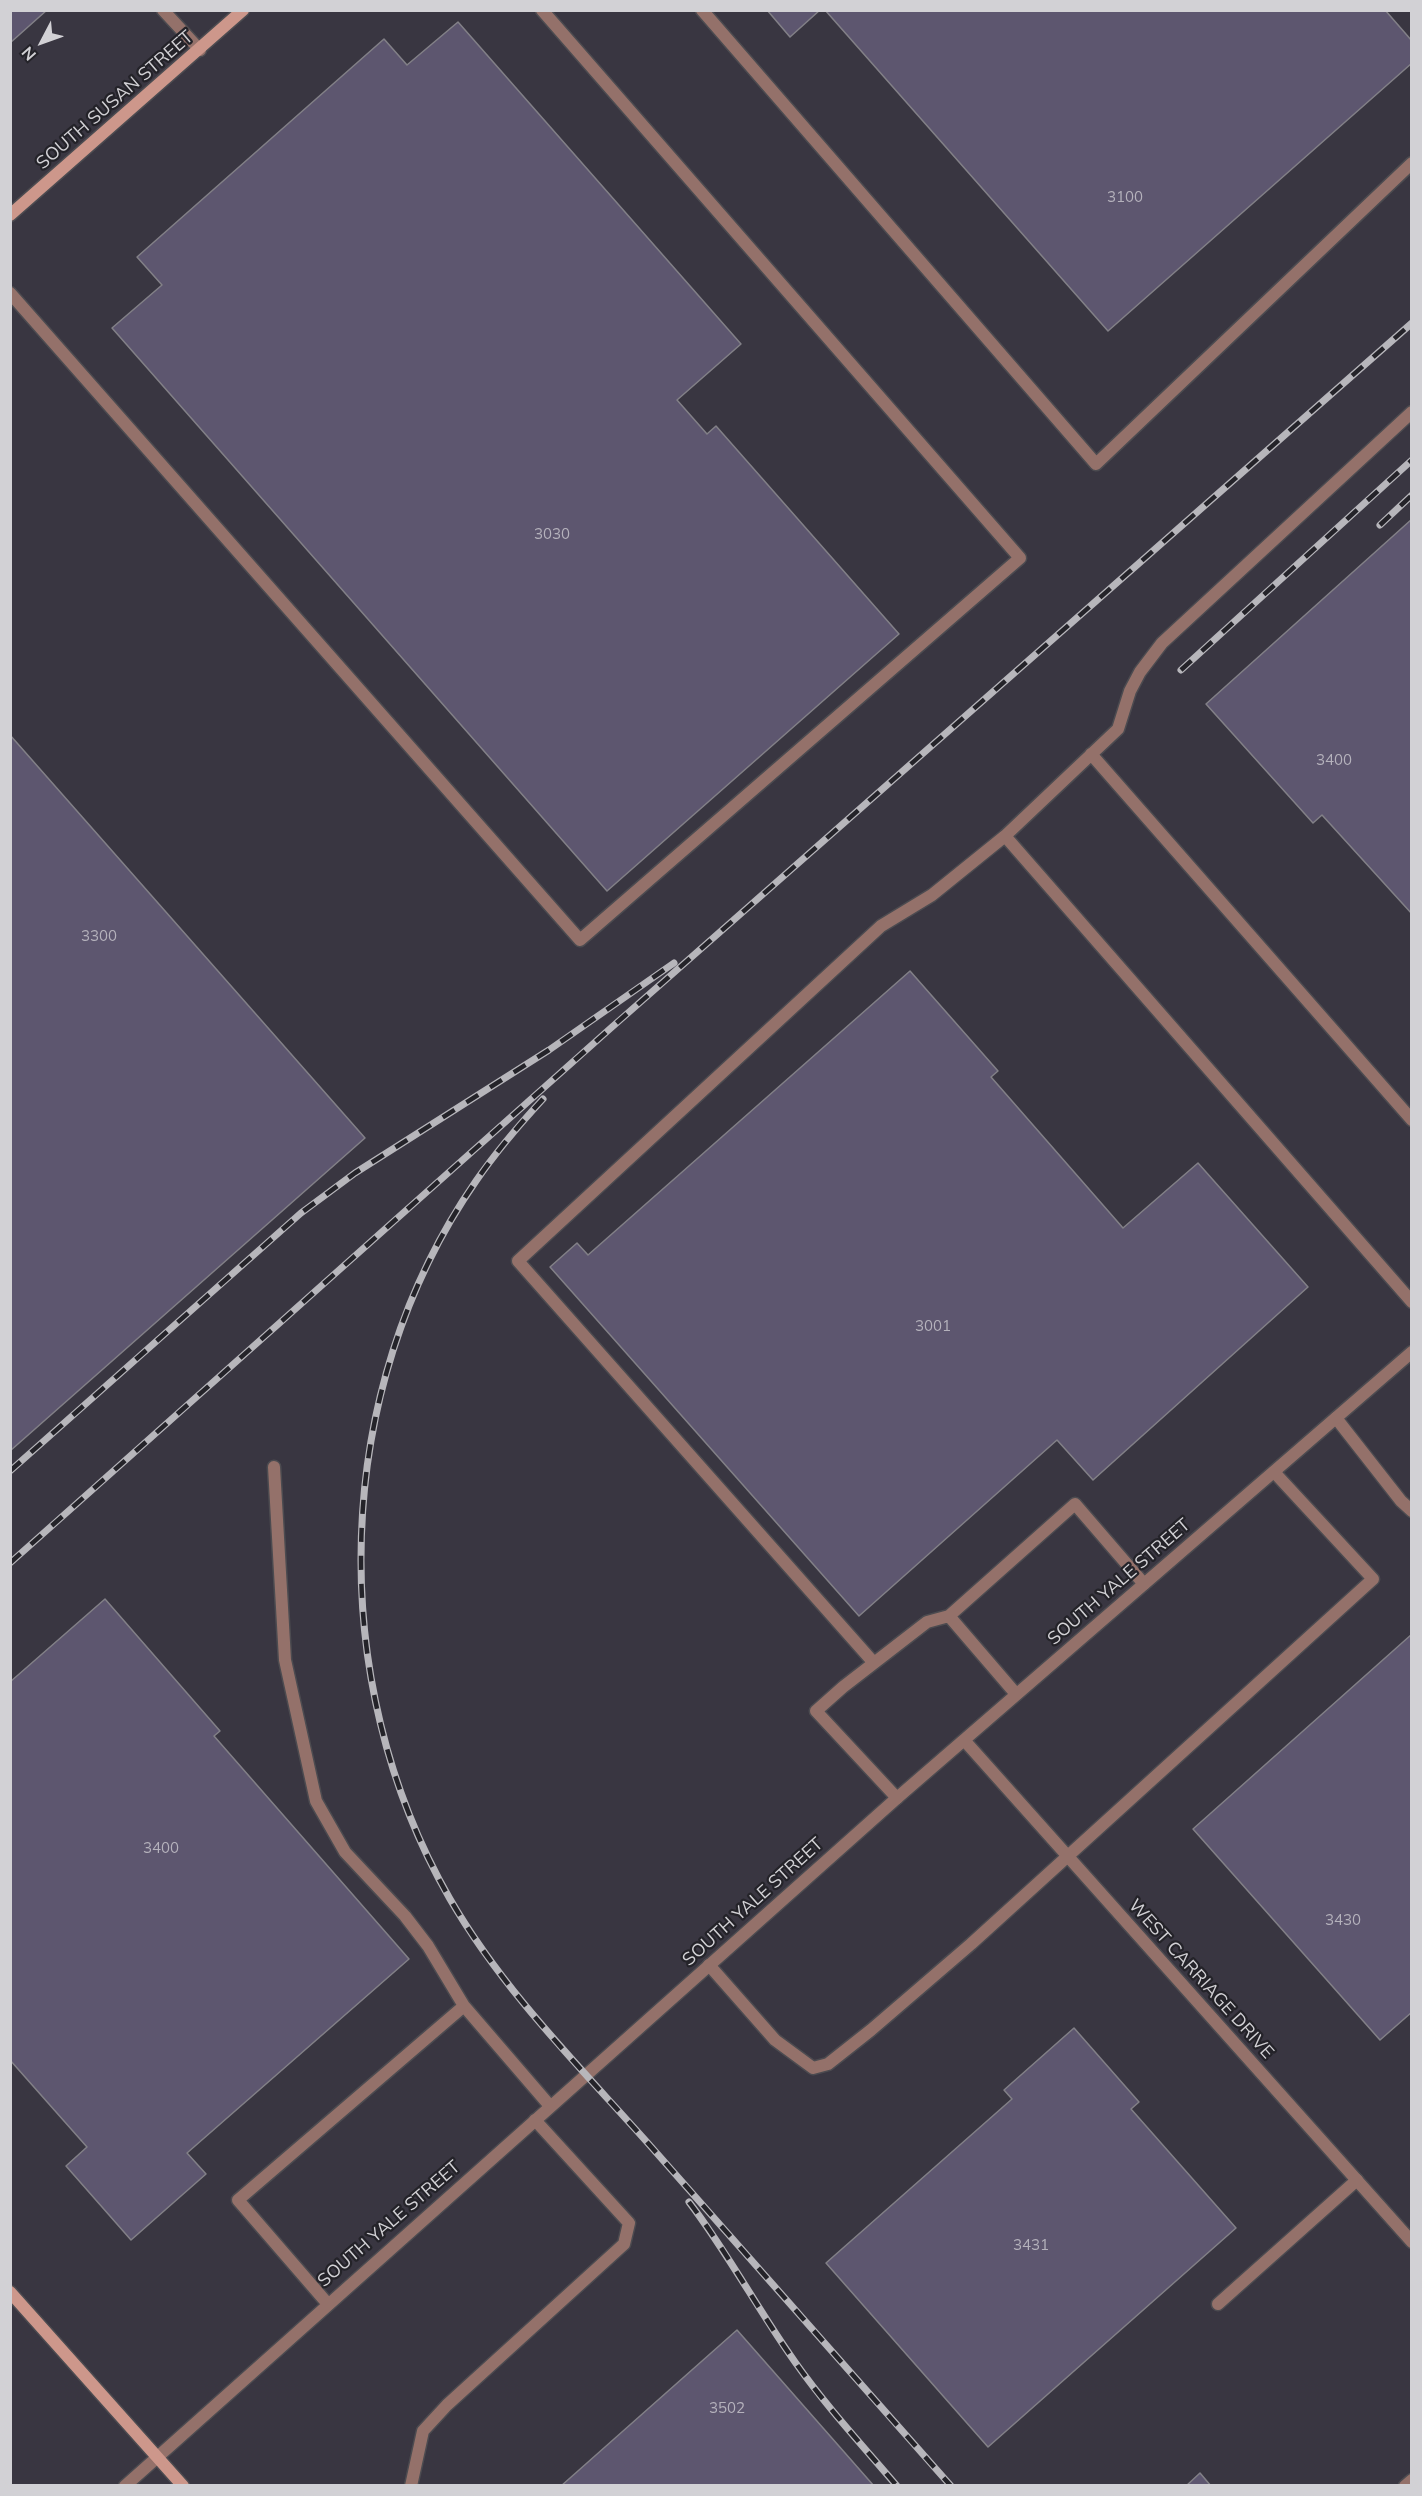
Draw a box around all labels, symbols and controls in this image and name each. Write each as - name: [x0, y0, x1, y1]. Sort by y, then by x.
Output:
- north arrow: [12, 12, 72, 72]
- street label: SOUTH SUSAN STREET: [32, 26, 198, 174]
- text: N: [17, 43, 40, 65]
- house number: 3100: [1107, 188, 1143, 206]
- house number: 3030: [534, 525, 570, 543]
- house number: 3400: [1316, 751, 1352, 769]
- house number: 3300: [81, 927, 117, 945]
- house number: 3001: [915, 1317, 951, 1335]
- street label: SOUTH YALE STREET: [1043, 1514, 1195, 1650]
- street label: SOUTH YALE STREET: [678, 1833, 828, 1971]
- house number: 3400: [143, 1839, 179, 1857]
- street label: WEST CARRIAGE DRIVE: [1124, 1895, 1278, 2063]
- house number: 3430: [1325, 1911, 1361, 1929]
- street label: SOUTH YALE STREET: [313, 2156, 465, 2292]
- house number: 3431: [1013, 2236, 1049, 2254]
- house number: 3502: [709, 2399, 745, 2417]

